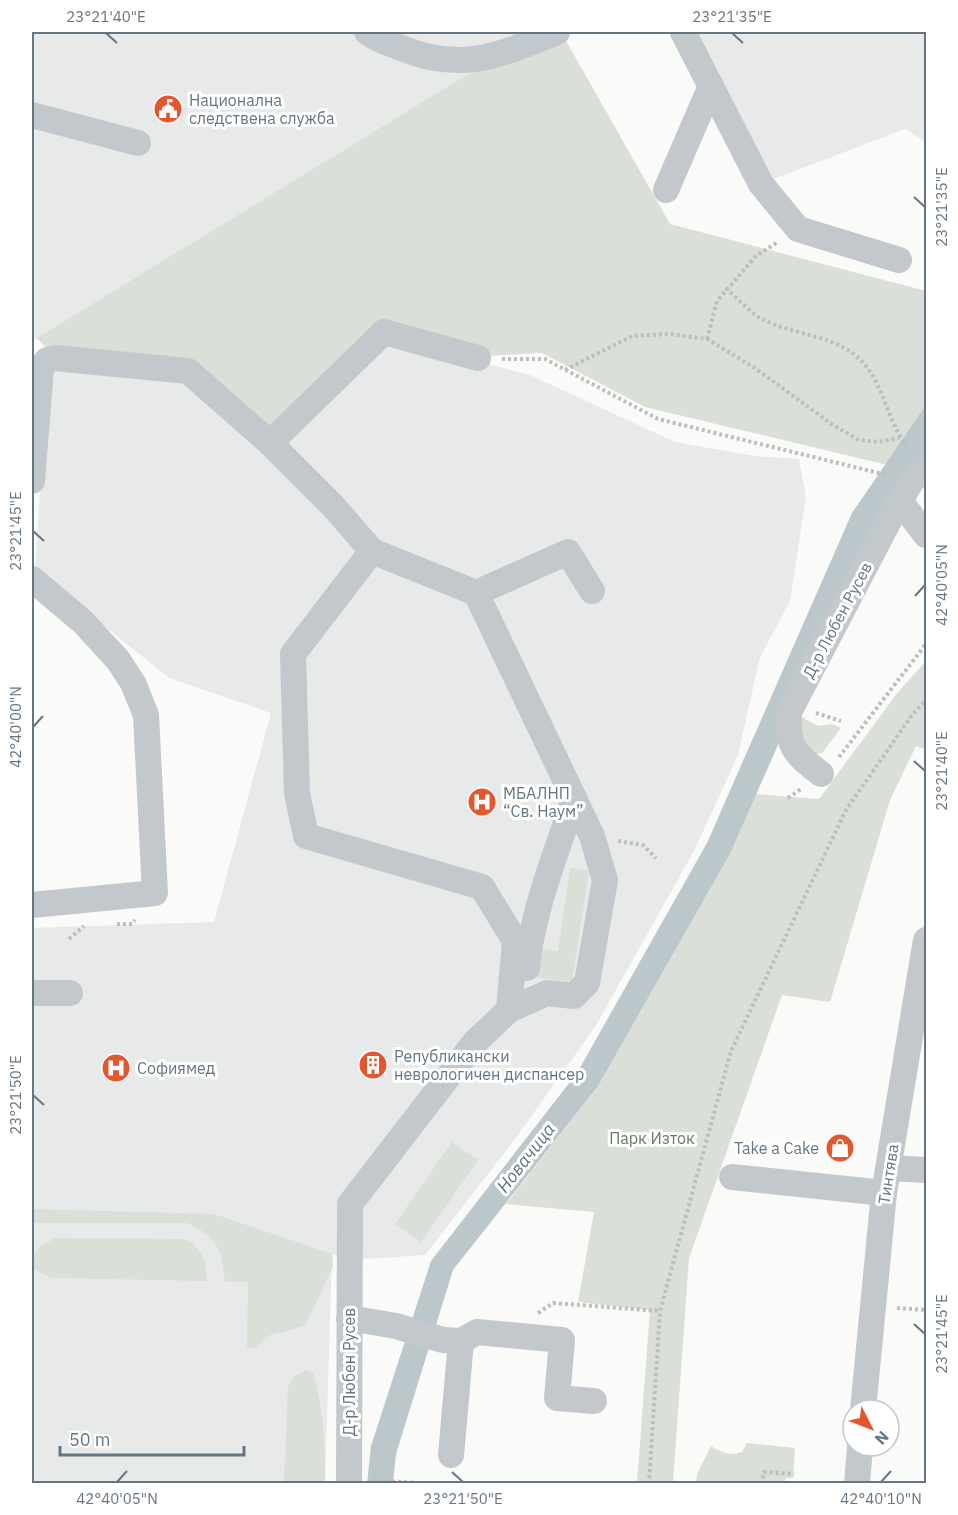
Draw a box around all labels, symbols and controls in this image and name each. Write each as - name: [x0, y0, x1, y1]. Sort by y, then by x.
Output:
- text: 23°21'40"E: [66, 7, 146, 26]
- text: 23°21'35"E: [692, 7, 772, 26]
- place label: Национална следствена служба: [189, 90, 335, 128]
- public building icon: Национална следствена служба: [152, 93, 184, 125]
- text: 23°21'35"E: [932, 167, 951, 247]
- text: 23°21'45"E: [6, 491, 25, 571]
- text: 42°40'05"N: [932, 544, 951, 626]
- street label: Д-р Любен Русев: [798, 559, 876, 681]
- text: 42°40'00"N: [6, 686, 25, 768]
- text: 23°21'40"E: [932, 731, 951, 811]
- place label: MБАЛНП “Св. Наум”: [503, 783, 584, 821]
- hospital icon: MБАЛНП “Св. Наум”: [466, 786, 498, 818]
- place label: Републикански неврологичен диспансер: [394, 1046, 584, 1084]
- building icon: Републикански неврологичен диспансер: [357, 1049, 389, 1081]
- hospital icon: Софиямед: [100, 1052, 132, 1084]
- text: 23°21'50"E: [6, 1055, 25, 1135]
- place label: Софиямед: [137, 1058, 216, 1078]
- water label: Новачица: [491, 1118, 560, 1197]
- park label: Парк Изток: [609, 1128, 695, 1148]
- shop icon: Take a Cake: [824, 1132, 856, 1164]
- place label: Take a Cake: [734, 1138, 819, 1158]
- street label: Тинтява: [873, 1142, 903, 1206]
- text: 23°21'45"E: [932, 1294, 951, 1374]
- street label: Д-р Любен Русев: [339, 1308, 359, 1436]
- north arrow: [841, 1398, 901, 1458]
- scale bar: [60, 1419, 244, 1457]
- text: N: [871, 1427, 893, 1449]
- text: 50 m: [69, 1428, 111, 1451]
- text: 42°40'05"N: [76, 1489, 158, 1508]
- text: 23°21'50"E: [423, 1489, 503, 1508]
- text: 42°40'10"N: [840, 1489, 922, 1508]

